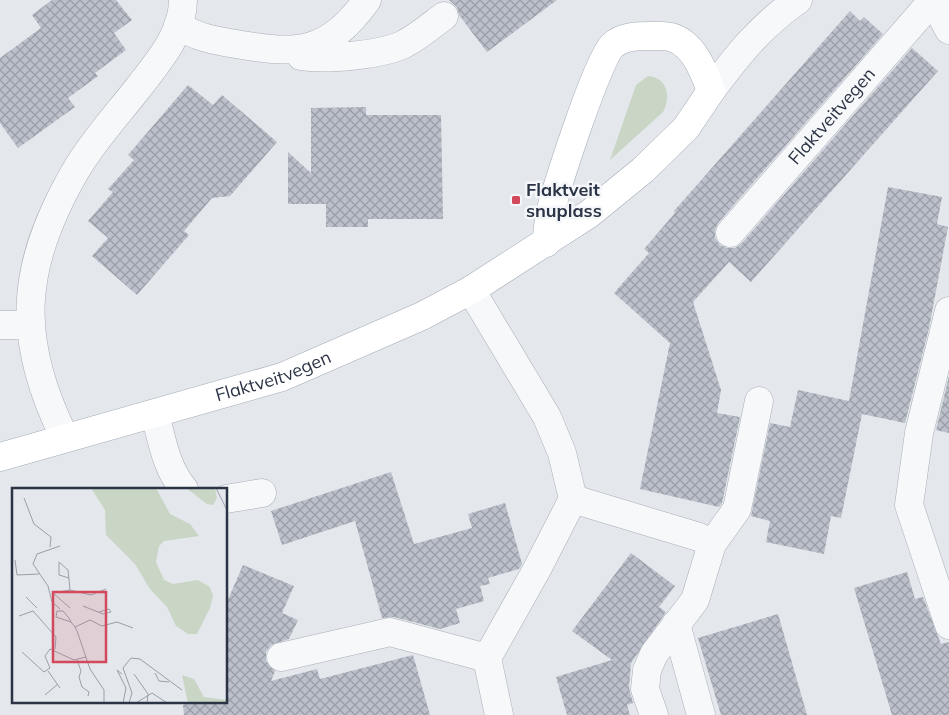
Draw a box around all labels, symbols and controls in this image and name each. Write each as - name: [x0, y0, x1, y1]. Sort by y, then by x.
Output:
- street label: Flaktveitvegen: [783, 63, 880, 169]
- place label: Flaktveit snuplass: [526, 178, 602, 222]
- marker: Flaktveit snuplass: [510, 194, 522, 206]
- street label: Flaktveitvegen: [213, 345, 334, 406]
- inset map: [12, 488, 228, 702]

